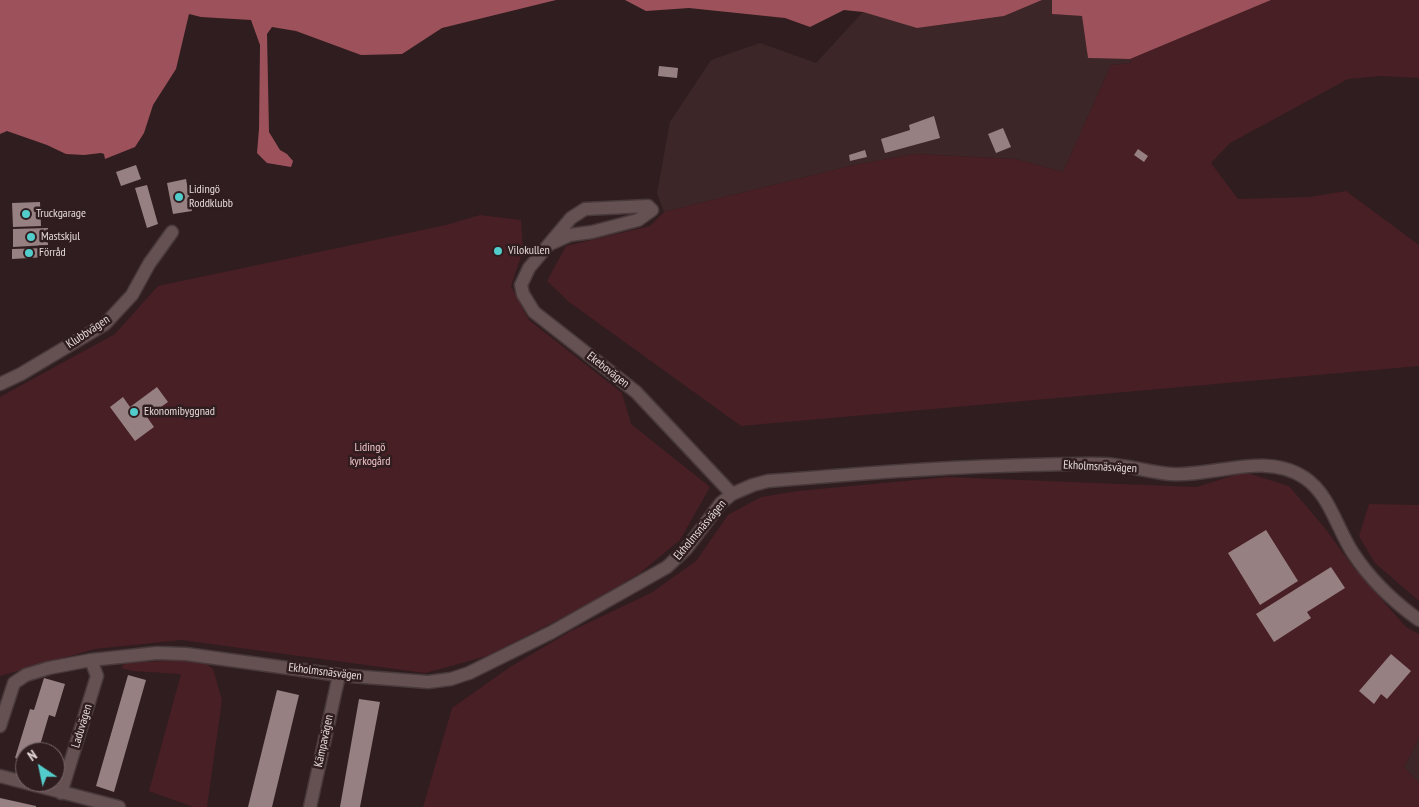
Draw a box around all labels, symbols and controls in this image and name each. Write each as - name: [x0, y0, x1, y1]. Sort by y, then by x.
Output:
- place label: Lidingö Roddklubb: [189, 183, 233, 211]
- marker: Lidingö Roddklubb: [173, 191, 185, 203]
- place label: Truckgarage: [36, 207, 86, 221]
- marker: Truckgarage: [20, 208, 32, 220]
- place label: Mastskjul: [41, 230, 80, 244]
- marker: Mastskjul: [25, 231, 37, 243]
- place label: Vilokullen: [508, 244, 550, 258]
- marker: Vilokullen: [492, 245, 504, 257]
- place label: Förråd: [39, 246, 66, 260]
- marker: Förråd: [23, 247, 35, 259]
- street label: Klubbvägen: [64, 312, 112, 352]
- street label: Ekebovägen: [584, 349, 632, 391]
- place label: Ekonomibyggnad: [144, 405, 215, 419]
- marker: Ekonomibyggnad: [128, 406, 140, 418]
- park label: Lidingö kyrkogård: [350, 441, 390, 469]
- street label: Ekholmsnäsvägen: [1063, 458, 1137, 476]
- street label: Ekholmsnäsvägen: [671, 497, 729, 563]
- street label: Ekholmsnäsvägen: [287, 660, 363, 684]
- street label: Laduvägen: [69, 702, 95, 750]
- street label: Kämpavägen: [311, 713, 337, 769]
- north arrow: [15, 742, 65, 792]
- text: N: [24, 746, 40, 765]

